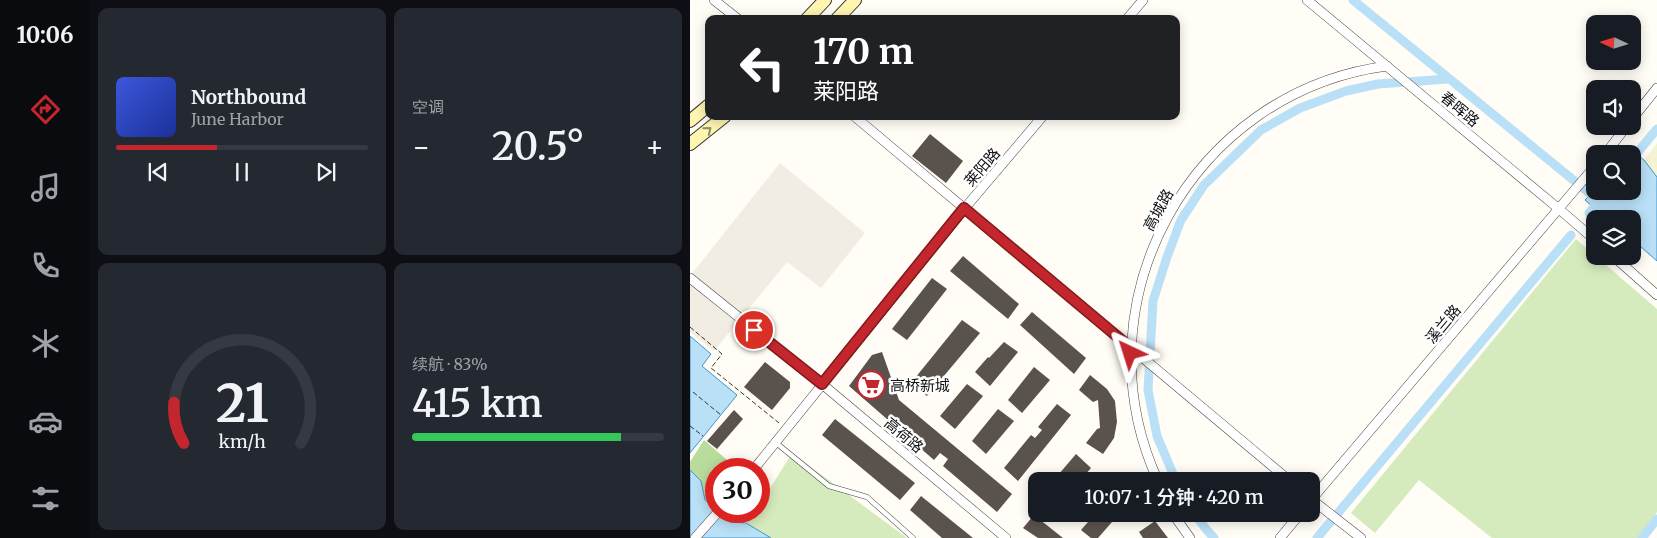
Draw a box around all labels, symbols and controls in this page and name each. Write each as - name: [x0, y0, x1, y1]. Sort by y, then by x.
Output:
- north arrow: [1586, 15, 1641, 70]
- map controls: [1586, 15, 1641, 265]
- text: 10:06: [16, 21, 74, 49]
- text: 170 m: [813, 30, 914, 74]
- icon: left: [730, 35, 795, 100]
- text: 莱阳路: [813, 77, 879, 105]
- button: sound: [1586, 80, 1641, 135]
- text: Northbound: [191, 85, 306, 109]
- street label: 春晖路: [1437, 87, 1483, 131]
- icon: directions: [28, 92, 63, 127]
- text: 空调: [412, 97, 444, 117]
- text: June Harbor: [191, 109, 284, 129]
- text: 20.5°: [492, 123, 584, 170]
- one-way arrow: [702, 127, 711, 136]
- text: −: [412, 129, 431, 165]
- text: +: [645, 129, 664, 165]
- street label: 莱阳路: [960, 144, 1004, 190]
- button: search: [1586, 145, 1641, 200]
- icon: previous: [144, 158, 172, 186]
- icon: pause: [228, 158, 256, 186]
- icon: next: [312, 158, 340, 186]
- icon: music: [28, 170, 63, 205]
- street label: 高城路: [1139, 186, 1177, 234]
- button: layers: [1586, 210, 1641, 265]
- icon: phone: [28, 248, 63, 283]
- street label: 溪兰路: [1421, 301, 1465, 347]
- pin: [733, 309, 775, 351]
- icon: arrive: [740, 316, 768, 344]
- icon: climate: [28, 326, 63, 361]
- position arrow: [1103, 326, 1155, 378]
- text: 续航 · 83%: [412, 354, 487, 374]
- supermarket icon: 高桥新城: [856, 370, 886, 400]
- text: 21: [215, 371, 269, 436]
- place label: 高桥新城: [890, 376, 950, 395]
- text: 415 km: [412, 380, 543, 427]
- icon: car: [28, 404, 63, 439]
- street label: 高荷路: [881, 413, 927, 457]
- text: km/h: [218, 430, 266, 453]
- speed limit sign: 30: [705, 458, 770, 523]
- icon: filters: [28, 481, 63, 516]
- text: 10:07 · 1 分钟 · 420 m: [1084, 485, 1264, 509]

